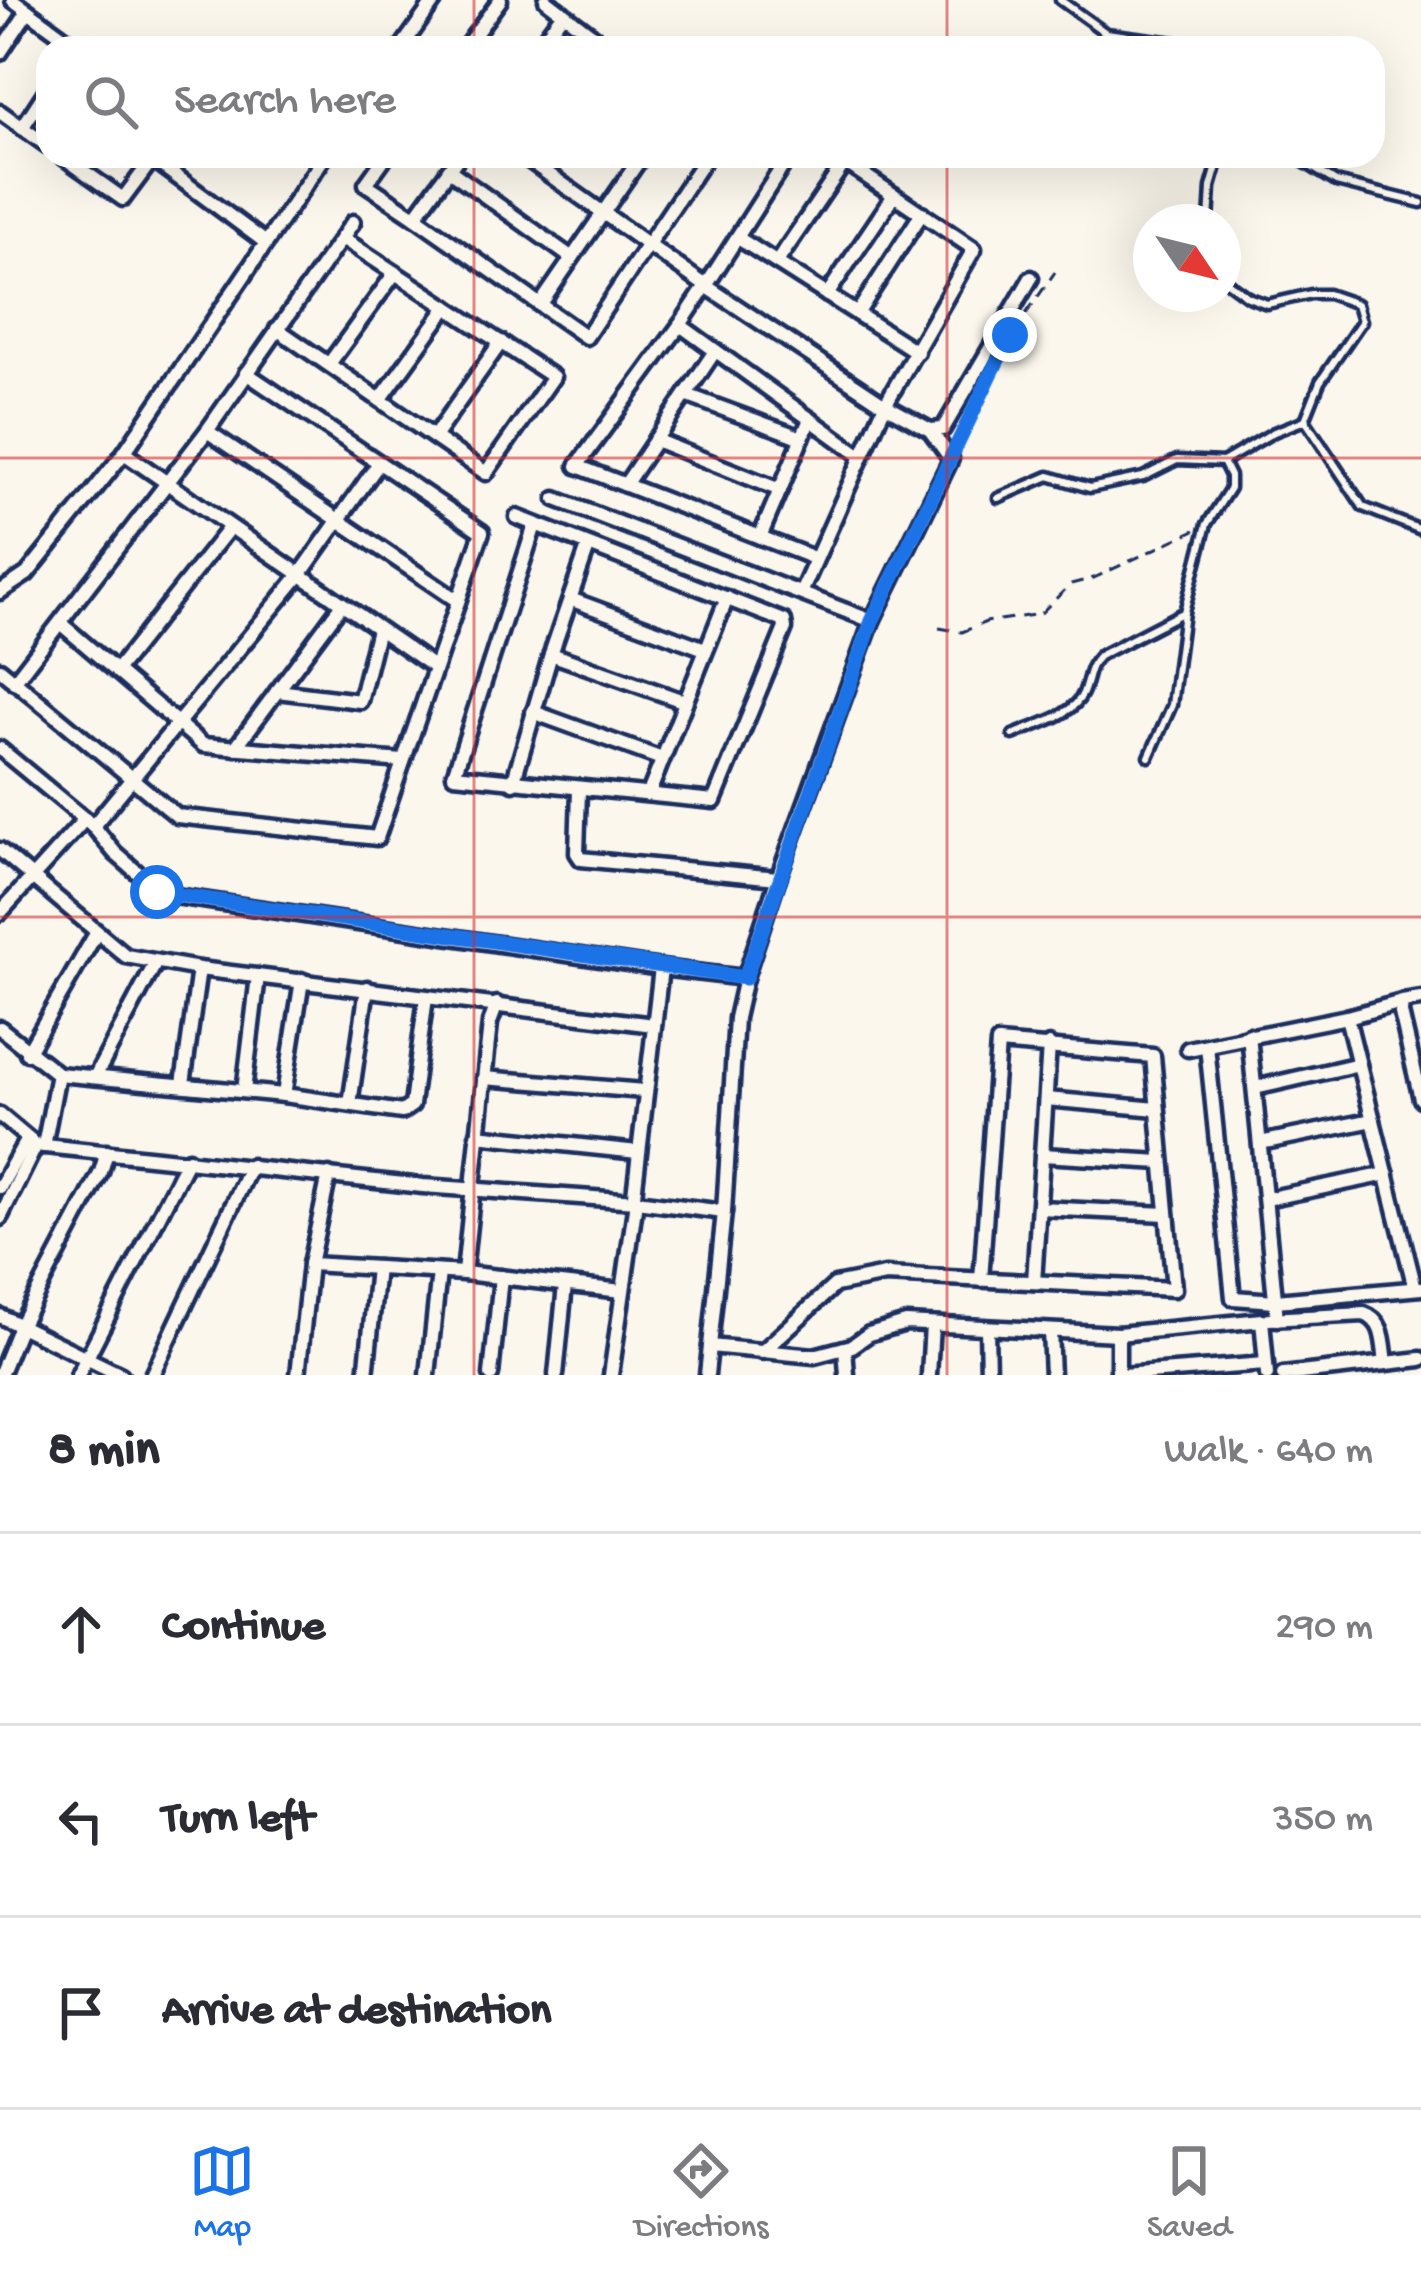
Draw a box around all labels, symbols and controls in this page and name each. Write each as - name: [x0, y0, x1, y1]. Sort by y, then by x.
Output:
- search box: [36, 36, 1385, 168]
- icon: search: [78, 69, 144, 135]
- text: Search here: [174, 76, 396, 129]
- north arrow: [1133, 204, 1241, 312]
- route end: [983, 308, 1037, 362]
- route start: [130, 865, 184, 919]
- text: 8 min: [48, 1423, 160, 1483]
- text: Walk · 640 m: [1164, 1430, 1373, 1476]
- icon: ahead: [48, 1596, 114, 1662]
- text: Continue: [162, 1602, 325, 1655]
- text: 290 m: [1275, 1606, 1373, 1652]
- icon: left: [48, 1788, 114, 1854]
- text: Turn left: [162, 1794, 314, 1847]
- text: 350 m: [1273, 1798, 1373, 1844]
- icon: arrive: [48, 1980, 114, 2046]
- text: Arrive at destination: [162, 1986, 551, 2039]
- tab: Map: [189, 2138, 255, 2248]
- tab: Directions: [634, 2138, 768, 2248]
- tab: Saved: [1147, 2138, 1232, 2248]

